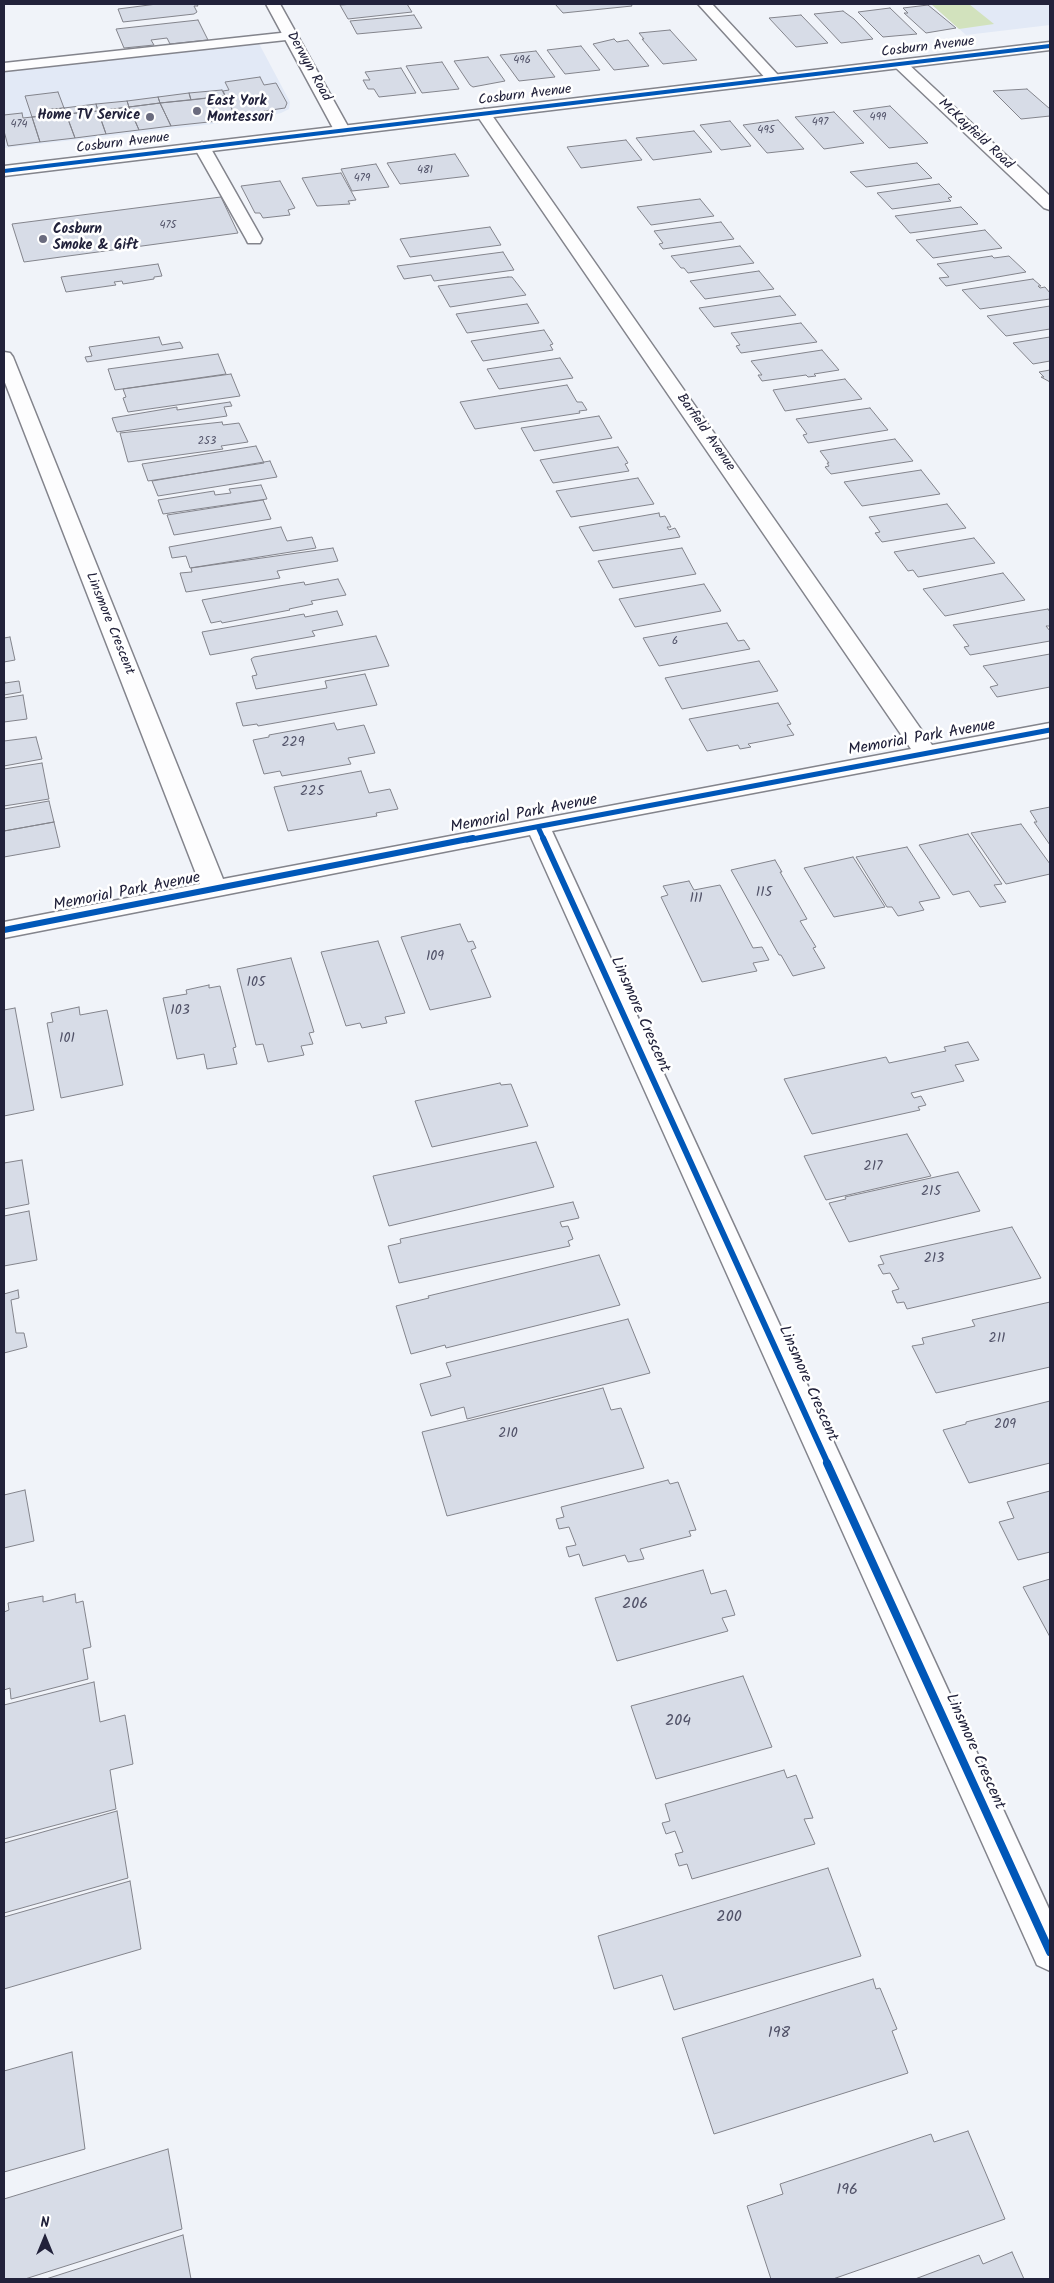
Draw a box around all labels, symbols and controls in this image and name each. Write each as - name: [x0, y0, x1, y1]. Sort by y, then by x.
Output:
- street label: Derwyn Road: [282, 29, 334, 105]
- street label: Cosburn Avenue: [880, 34, 976, 62]
- house number: 496: [513, 54, 531, 68]
- street label: Cosburn Avenue: [477, 82, 573, 110]
- place label: East York Montessori: [207, 95, 273, 128]
- street label: McKayfield Road: [934, 96, 1016, 174]
- marker: East York Montessori: [191, 105, 203, 117]
- place label: Home TV Service: [38, 109, 140, 125]
- marker: Home TV Service: [144, 111, 156, 123]
- house number: 499: [870, 111, 886, 125]
- house number: 497: [812, 116, 828, 130]
- house number: 474: [10, 118, 28, 132]
- house number: 495: [757, 124, 775, 138]
- street label: Cosburn Avenue: [75, 130, 171, 158]
- house number: 481: [417, 164, 433, 178]
- house number: 479: [354, 172, 370, 186]
- house number: 475: [159, 219, 177, 233]
- place label: Cosburn Smoke & Gift: [53, 223, 138, 256]
- marker: Cosburn Smoke & Gift: [37, 233, 49, 245]
- street label: Barfield Avenue: [672, 391, 738, 475]
- house number: 253: [198, 435, 216, 449]
- street label: Linsmore Crescent: [81, 570, 137, 678]
- house number: 6: [672, 635, 678, 649]
- street label: Memorial Park Avenue: [847, 717, 997, 761]
- house number: 229: [281, 736, 305, 752]
- house number: 225: [300, 785, 324, 801]
- street label: Memorial Park Avenue: [449, 791, 599, 839]
- street label: Memorial Park Avenue: [52, 869, 202, 917]
- house number: 115: [756, 886, 772, 902]
- house number: 111: [689, 892, 703, 908]
- house number: 109: [426, 950, 444, 966]
- street label: Linsmore Crescent: [605, 954, 673, 1076]
- house number: 105: [247, 976, 265, 992]
- house number: 103: [170, 1004, 190, 1020]
- house number: 101: [59, 1032, 75, 1048]
- house number: 217: [864, 1160, 882, 1176]
- house number: 215: [921, 1185, 941, 1201]
- house number: 213: [924, 1252, 944, 1268]
- street label: Linsmore Crescent: [773, 1323, 841, 1445]
- house number: 211: [989, 1332, 1005, 1348]
- house number: 209: [994, 1418, 1016, 1434]
- house number: 210: [498, 1427, 518, 1443]
- house number: 206: [622, 1595, 648, 1615]
- street label: Linsmore Crescent: [940, 1691, 1008, 1813]
- house number: 204: [665, 1712, 691, 1732]
- house number: 200: [716, 1908, 742, 1928]
- house number: 198: [768, 2024, 790, 2044]
- house number: 196: [836, 2181, 858, 2201]
- text: N: [41, 2212, 49, 2234]
- north arrow: [20, 2213, 70, 2263]

